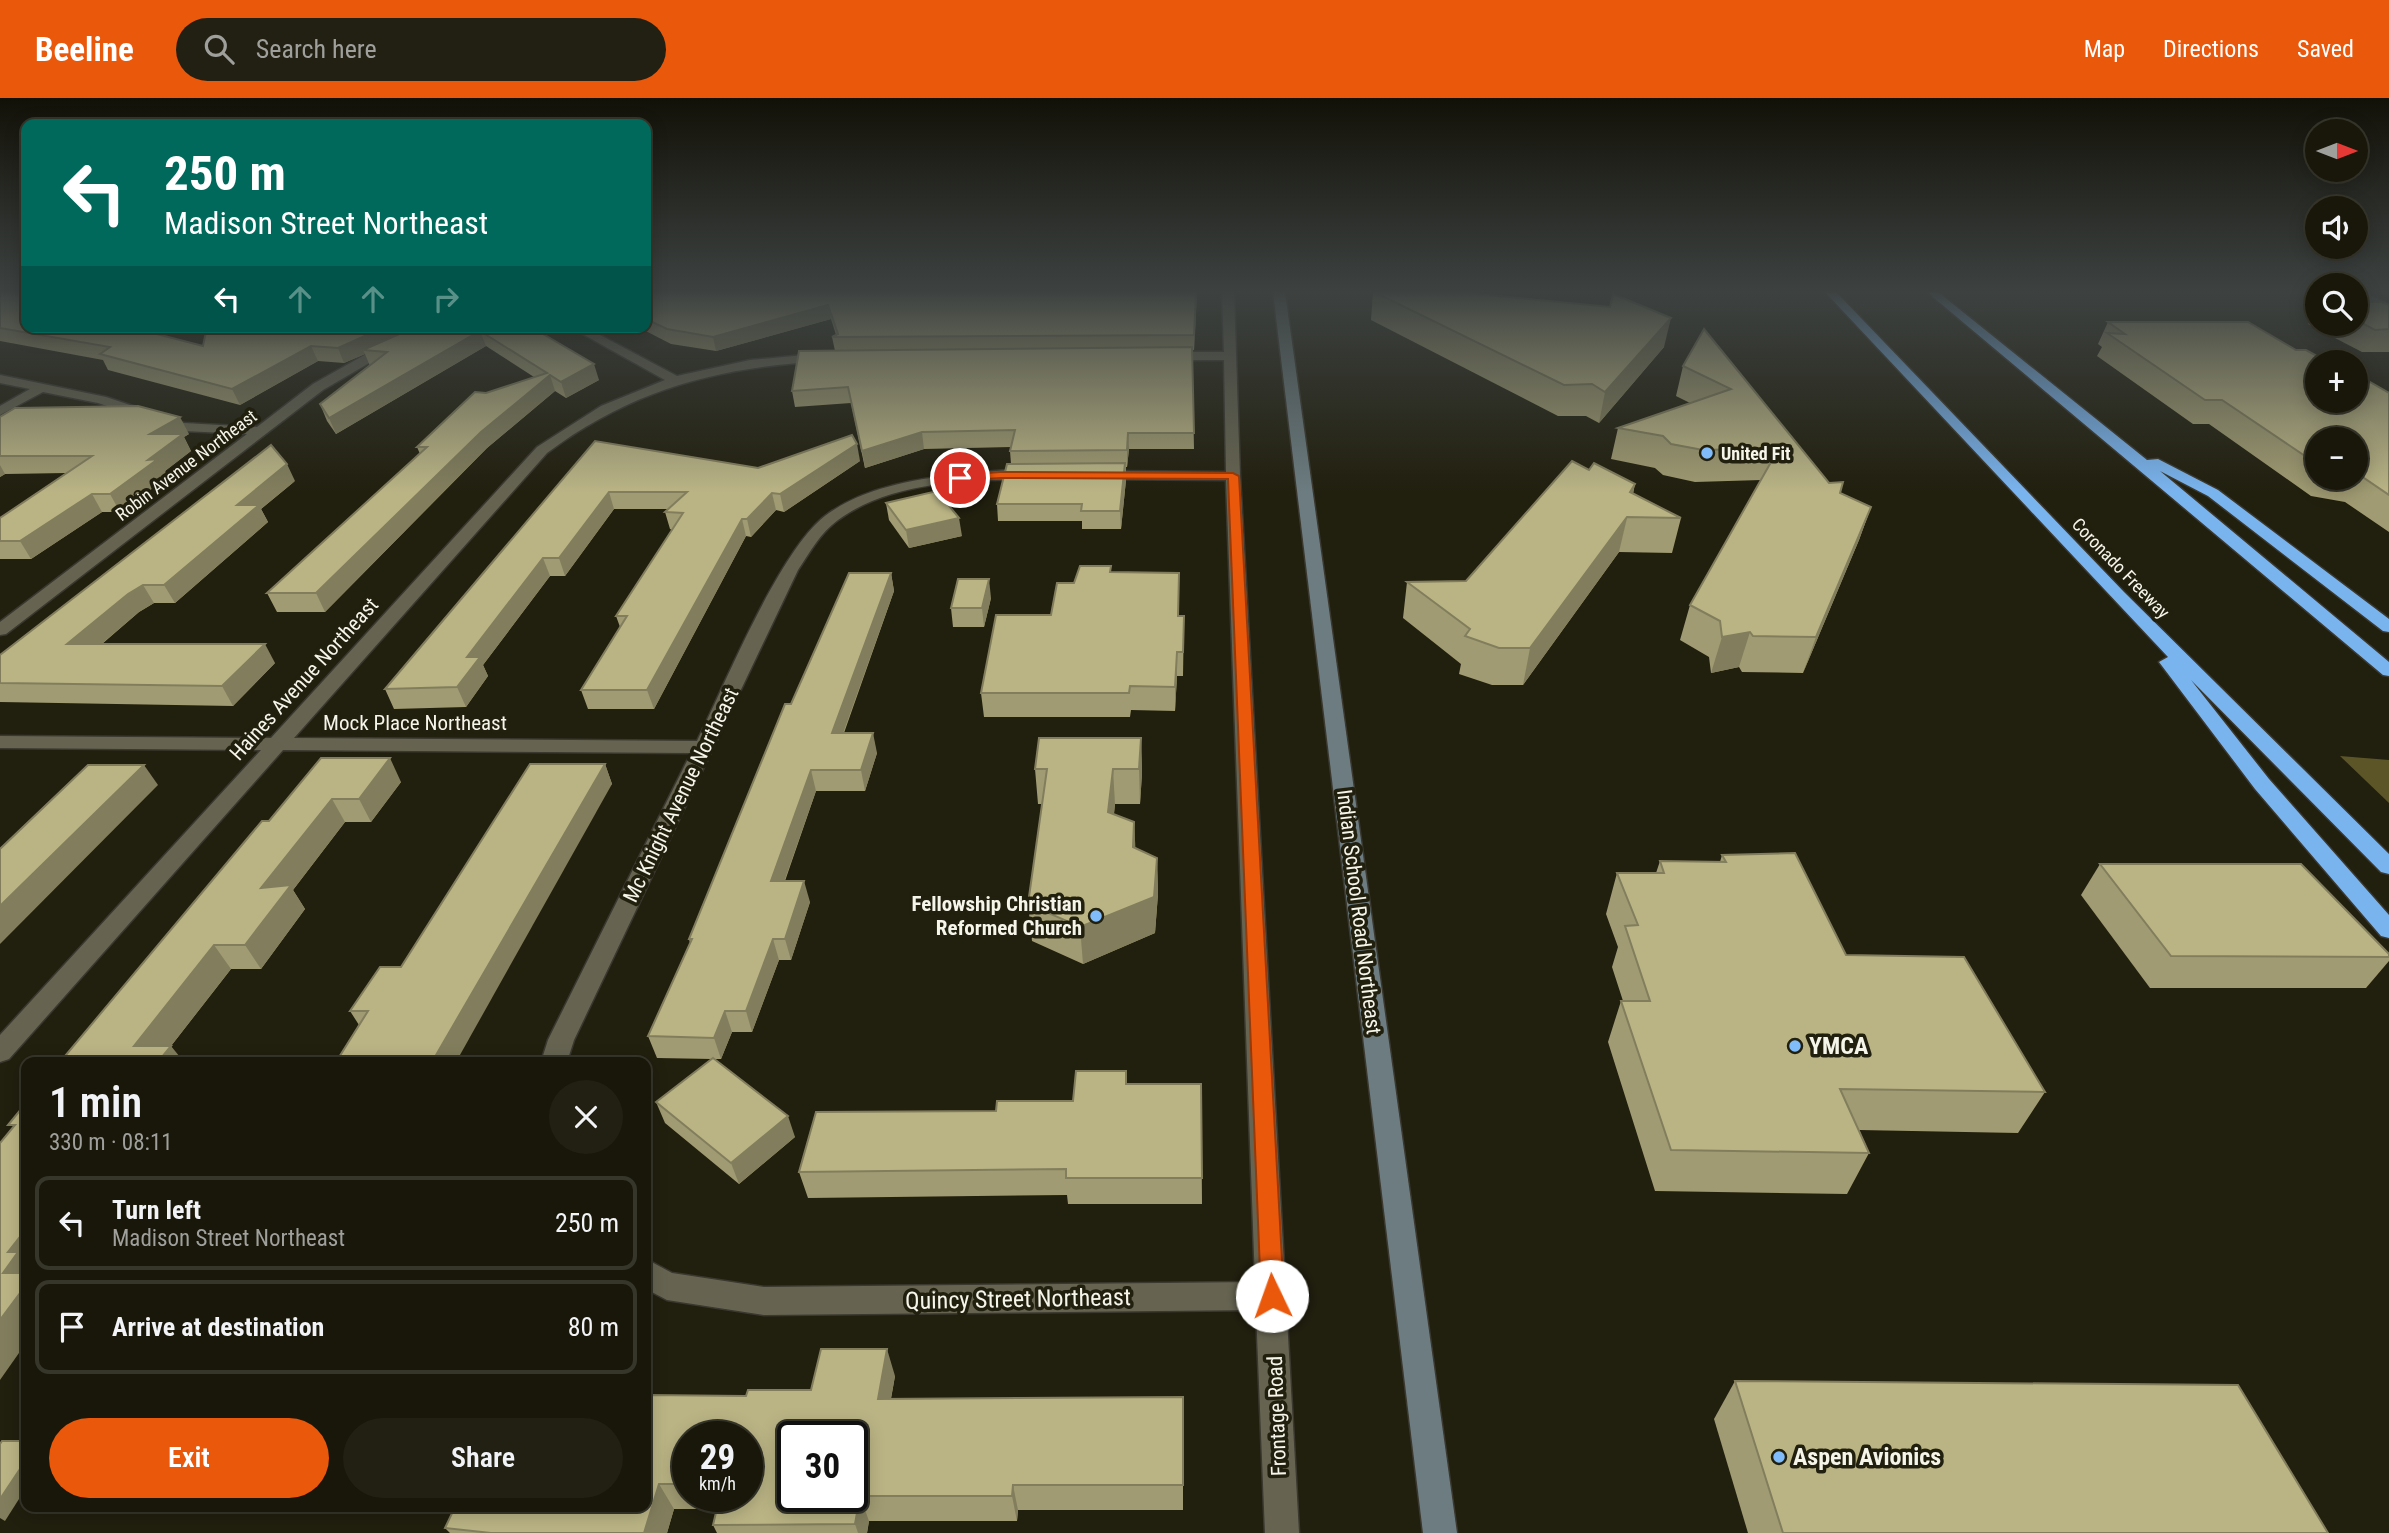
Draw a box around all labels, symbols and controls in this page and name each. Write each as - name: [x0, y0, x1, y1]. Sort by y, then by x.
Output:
- search box: [176, 18, 666, 81]
- text: Beeline: [35, 30, 134, 69]
- icon: search: [200, 30, 238, 68]
- text: Search here: [256, 34, 377, 64]
- text: Map: [2084, 35, 2125, 63]
- text: Directions: [2163, 35, 2259, 63]
- text: Saved: [2297, 35, 2354, 63]
- north arrow: [2305, 119, 2368, 182]
- map controls: [2305, 119, 2368, 490]
- text: 250 m: [164, 145, 286, 202]
- icon: left: [49, 147, 140, 238]
- button: sound: [2305, 196, 2368, 259]
- text: Madison Street Northeast: [164, 204, 488, 242]
- button: search: [2305, 273, 2368, 336]
- icon: left: [208, 280, 246, 318]
- icon: ahead: [281, 280, 319, 318]
- icon: ahead: [354, 280, 392, 318]
- icon: right: [427, 280, 465, 318]
- button: +: [2305, 350, 2368, 413]
- street label: Robin Avenue Northeast: [111, 405, 261, 525]
- button: −: [2305, 427, 2368, 490]
- place label: United Fit: [1721, 443, 1791, 464]
- marker: United Fit: [1699, 445, 1715, 461]
- pin: [930, 448, 990, 508]
- icon: arrive: [941, 459, 979, 497]
- street label: Coronado Freeway: [2068, 513, 2175, 623]
- street label: Haines Avenue Northeast: [225, 593, 383, 765]
- street label: Mc Knight Avenue Northeast: [619, 684, 743, 906]
- street label: Mock Place Northeast: [323, 711, 507, 735]
- street label: Indian School Road Northeast: [1332, 788, 1386, 1036]
- place label: Fellowship Christian Reformed Church: [911, 892, 1082, 940]
- marker: Fellowship Christian Reformed Church: [1088, 908, 1104, 924]
- place label: YMCA: [1809, 1032, 1869, 1060]
- marker: YMCA: [1787, 1038, 1803, 1054]
- text: 1 min: [49, 1078, 142, 1127]
- button: close: [549, 1080, 623, 1154]
- text: 330 m · 08:11: [49, 1129, 173, 1156]
- text: Turn left: [112, 1195, 201, 1225]
- icon: left: [53, 1204, 91, 1242]
- text: 250 m: [555, 1208, 619, 1238]
- text: Madison Street Northeast: [112, 1225, 345, 1252]
- position arrow: [1235, 1259, 1309, 1333]
- street label: Quincy Street Northeast: [905, 1283, 1131, 1315]
- icon: arrive: [53, 1308, 91, 1346]
- text: Arrive at destination: [112, 1312, 324, 1342]
- text: 80 m: [568, 1312, 619, 1342]
- street label: Frontage Road: [1263, 1356, 1291, 1476]
- button: Exit: [49, 1418, 329, 1498]
- button: Share: [343, 1418, 623, 1498]
- speed limit sign: 30: [777, 1421, 868, 1512]
- text: 29: [700, 1437, 735, 1478]
- place label: Aspen Avionics: [1793, 1443, 1941, 1471]
- marker: Aspen Avionics: [1771, 1449, 1787, 1465]
- text: km/h: [699, 1473, 736, 1494]

